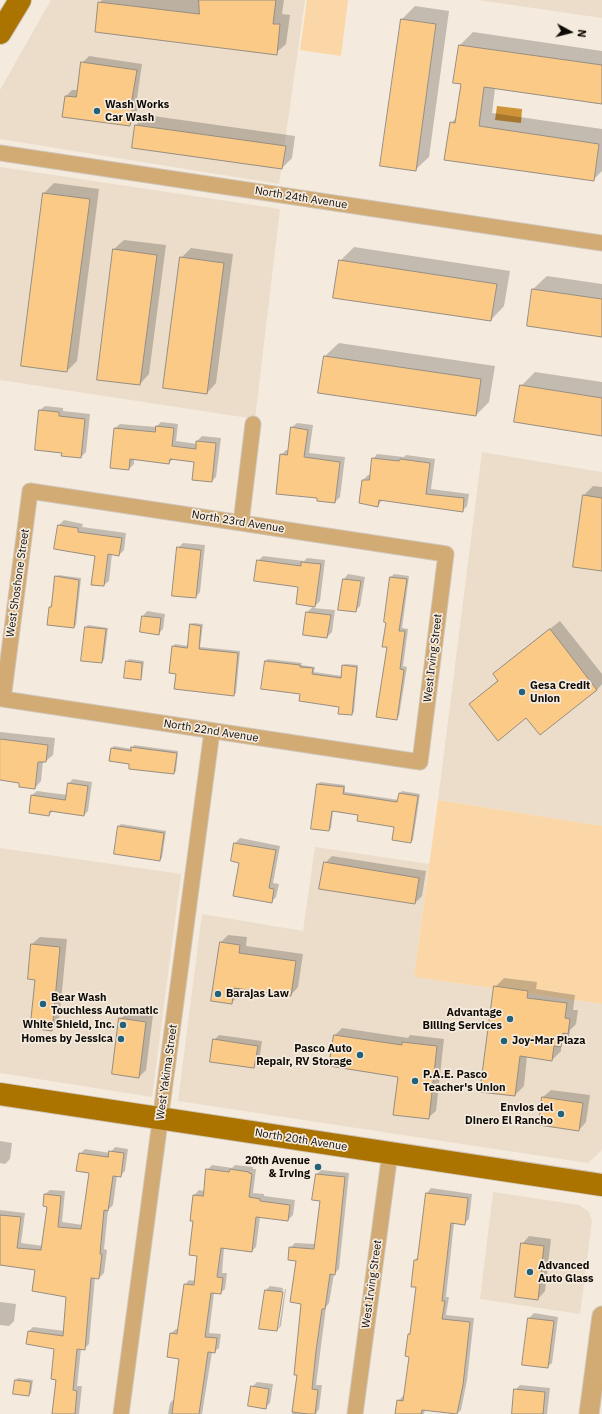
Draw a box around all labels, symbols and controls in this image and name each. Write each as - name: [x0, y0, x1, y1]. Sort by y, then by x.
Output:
- north arrow: [550, 12, 590, 52]
- text: N: [574, 29, 589, 38]
- place label: Wash Works Car Wash: [105, 98, 169, 124]
- marker: Wash Works Car Wash: [92, 106, 102, 116]
- street label: North 24th Avenue: [254, 184, 348, 212]
- street label: North 23rd Avenue: [191, 508, 285, 536]
- street label: West Shoshone Street: [4, 528, 32, 638]
- street label: West Irving Street: [421, 613, 445, 703]
- place label: Gesa Credit Union: [530, 679, 590, 705]
- marker: Gesa Credit Union: [517, 687, 527, 697]
- street label: North 22nd Avenue: [163, 717, 259, 745]
- place label: Barajas Law: [226, 987, 289, 1001]
- marker: Barajas Law: [213, 989, 223, 999]
- place label: Bear Wash Touchless Automatic: [51, 991, 158, 1017]
- marker: Bear Wash Touchless Automatic: [38, 999, 48, 1009]
- place label: Advantage Billing Services: [423, 1006, 502, 1032]
- marker: Advantage Billing Services: [505, 1014, 515, 1024]
- place label: White Shield, Inc.: [22, 1018, 115, 1032]
- marker: White Shield, Inc.: [118, 1020, 128, 1030]
- street label: West Yakima Street: [154, 1024, 180, 1120]
- place label: Homes by Jessica: [21, 1032, 113, 1046]
- marker: Homes by Jessica: [116, 1034, 126, 1044]
- place label: Joy-Mar Plaza: [512, 1034, 586, 1048]
- marker: Joy-Mar Plaza: [499, 1036, 509, 1046]
- place label: Pasco Auto Repair, RV Storage: [256, 1042, 352, 1068]
- marker: Pasco Auto Repair, RV Storage: [355, 1050, 365, 1060]
- place label: P.A.E. Pasco Teacher's Union: [423, 1068, 506, 1094]
- marker: P.A.E. Pasco Teacher's Union: [410, 1076, 420, 1086]
- place label: Envios del Dinero El Rancho: [465, 1101, 553, 1127]
- marker: Envios del Dinero El Rancho: [556, 1109, 566, 1119]
- street label: North 20th Avenue: [254, 1126, 348, 1154]
- place label: 20th Avenue & Irving: [245, 1154, 310, 1180]
- marker: 20th Avenue & Irving: [313, 1162, 323, 1172]
- street label: West Irving Street: [359, 1239, 385, 1329]
- place label: Advanced Auto Glass: [538, 1259, 594, 1285]
- marker: Advanced Auto Glass: [525, 1267, 535, 1277]

